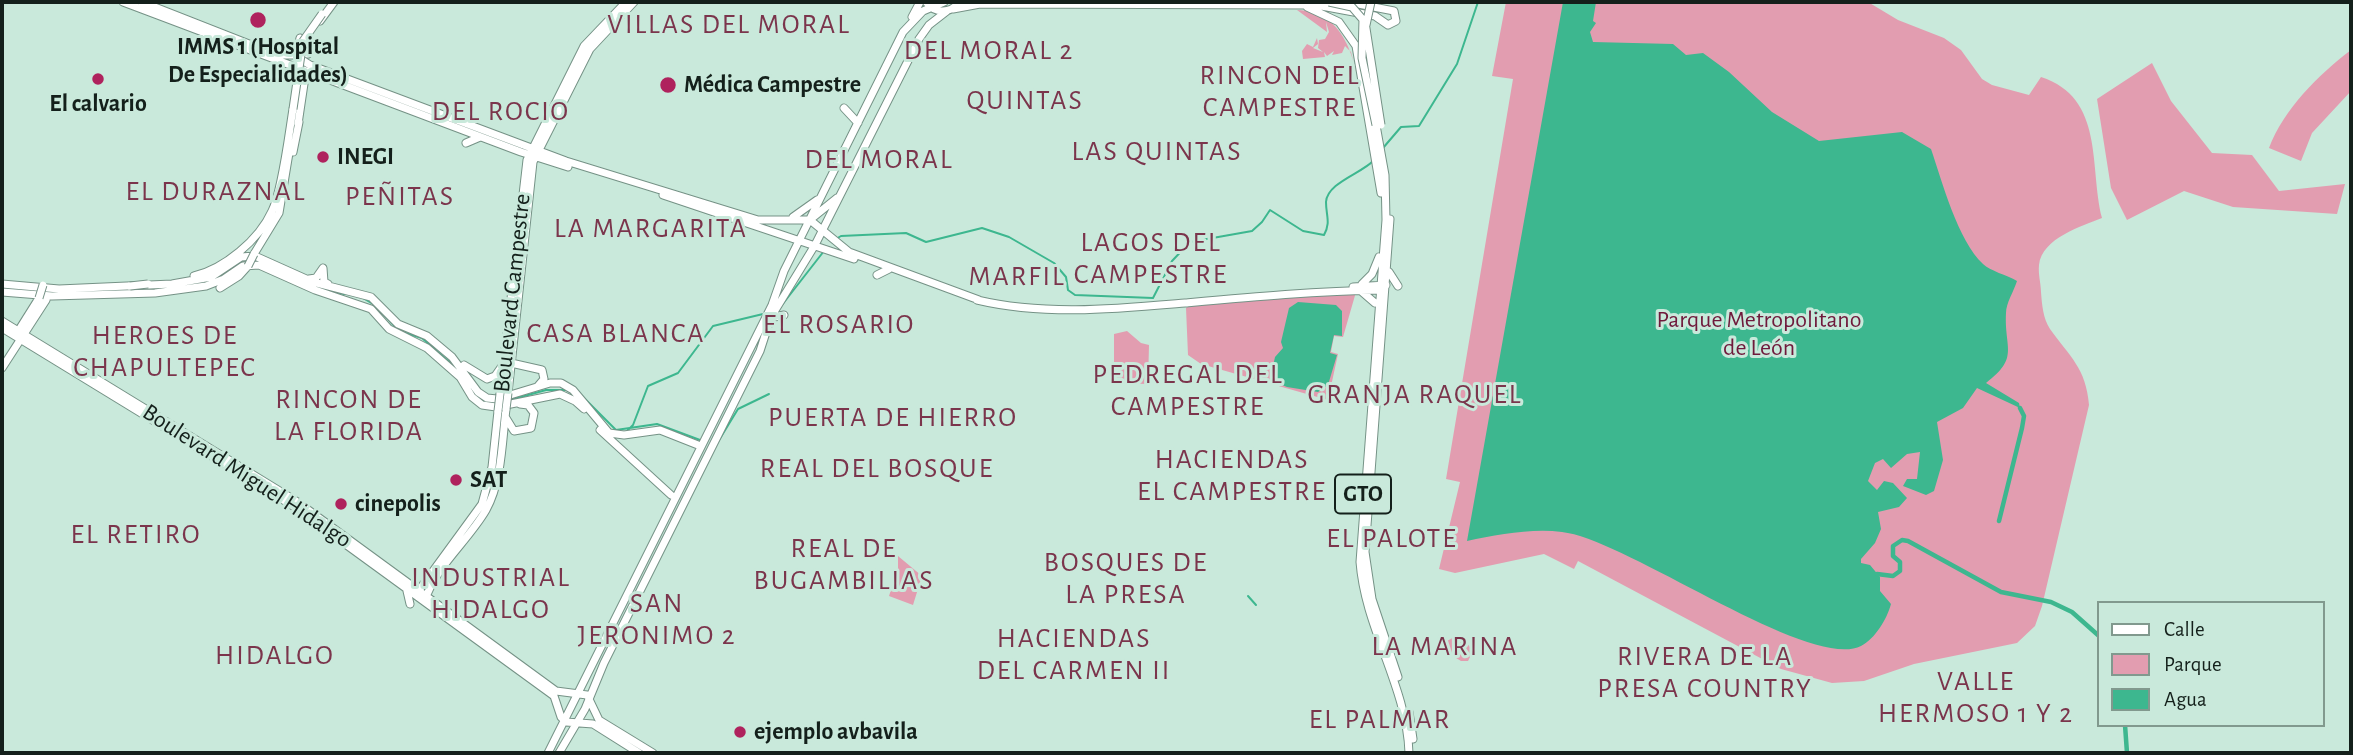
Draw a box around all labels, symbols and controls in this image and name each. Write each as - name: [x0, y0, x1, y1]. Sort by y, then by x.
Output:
- district label: VILLAS DEL MORAL: [609, 8, 849, 42]
- marker: IMMS 1 (Hospital De Especialidades): [248, 10, 268, 30]
- place label: IMMS 1 (Hospital De Especialidades): [168, 33, 348, 89]
- district label: DEL MORAL 2: [905, 34, 1073, 68]
- district label: RINCON DEL CAMPESTRE: [1201, 59, 1359, 125]
- marker: El calvario: [90, 71, 106, 87]
- place label: Médica Campestre: [684, 71, 861, 99]
- marker: Médica Campestre: [658, 75, 678, 95]
- district label: QUINTAS: [967, 84, 1083, 118]
- place label: El calvario: [49, 90, 147, 118]
- district label: DEL ROCIO: [433, 95, 569, 129]
- district label: LAS QUINTAS: [1073, 135, 1241, 169]
- place label: INEGI: [337, 143, 394, 171]
- district label: DEL MORAL: [806, 143, 952, 177]
- marker: INEGI: [315, 149, 331, 165]
- district label: EL DURAZNAL: [127, 175, 305, 209]
- district label: PEÑITAS: [346, 180, 454, 214]
- street label: Boulevard Campestre: [487, 192, 537, 394]
- district label: LA MARGARITA: [555, 212, 747, 246]
- district label: LAGOS DEL CAMPESTRE: [1075, 226, 1227, 292]
- district label: MARFIL: [969, 260, 1065, 294]
- park label: Parque Metropolitano de León: [1656, 306, 1862, 362]
- district label: EL ROSARIO: [764, 308, 914, 342]
- district label: CASA BLANCA: [528, 317, 704, 351]
- district label: HEROES DE CHAPULTEPEC: [75, 319, 255, 385]
- district label: PEDREGAL DEL CAMPESTRE: [1094, 358, 1282, 424]
- district label: GRANJA RAQUEL: [1309, 378, 1521, 412]
- district label: RINCON DE LA FLORIDA: [275, 383, 423, 449]
- street label: Boulevard Miguel Hidalgo: [137, 398, 357, 554]
- district label: PUERTA DE HIERRO: [770, 401, 1016, 435]
- district label: HACIENDAS EL CAMPESTRE: [1138, 443, 1326, 509]
- district label: REAL DEL BOSQUE: [762, 452, 992, 486]
- place label: SAT: [470, 466, 507, 494]
- marker: SAT: [448, 472, 464, 488]
- road number: GTO: [1335, 474, 1391, 514]
- place label: cinepolis: [355, 490, 441, 518]
- marker: cinepolis: [333, 496, 349, 512]
- district label: EL RETIRO: [72, 518, 200, 552]
- district label: EL PALOTE: [1327, 522, 1457, 556]
- district label: REAL DE BUGAMBILIAS: [755, 532, 933, 598]
- district label: BOSQUES DE LA PRESA: [1045, 546, 1207, 612]
- district label: INDUSTRIAL HIDALGO: [412, 561, 570, 627]
- district label: SAN JERONIMO 2: [579, 587, 735, 653]
- legend: [2098, 601, 2325, 727]
- text: Calle: [2164, 619, 2205, 640]
- district label: HACIENDAS DEL CARMEN II: [978, 622, 1170, 688]
- district label: LA MARINA: [1373, 630, 1517, 664]
- district label: HIDALGO: [216, 639, 334, 673]
- district label: RIVERA DE LA PRESA COUNTRY: [1599, 640, 1811, 706]
- text: Parque: [2164, 654, 2222, 675]
- district label: VALLE HERMOSO 1 Y 2: [1880, 665, 2072, 731]
- text: Agua: [2164, 689, 2207, 710]
- district label: EL PALMAR: [1310, 703, 1450, 737]
- place label: ejemplo avbavila: [754, 718, 918, 746]
- marker: ejemplo avbavila: [732, 724, 748, 740]

